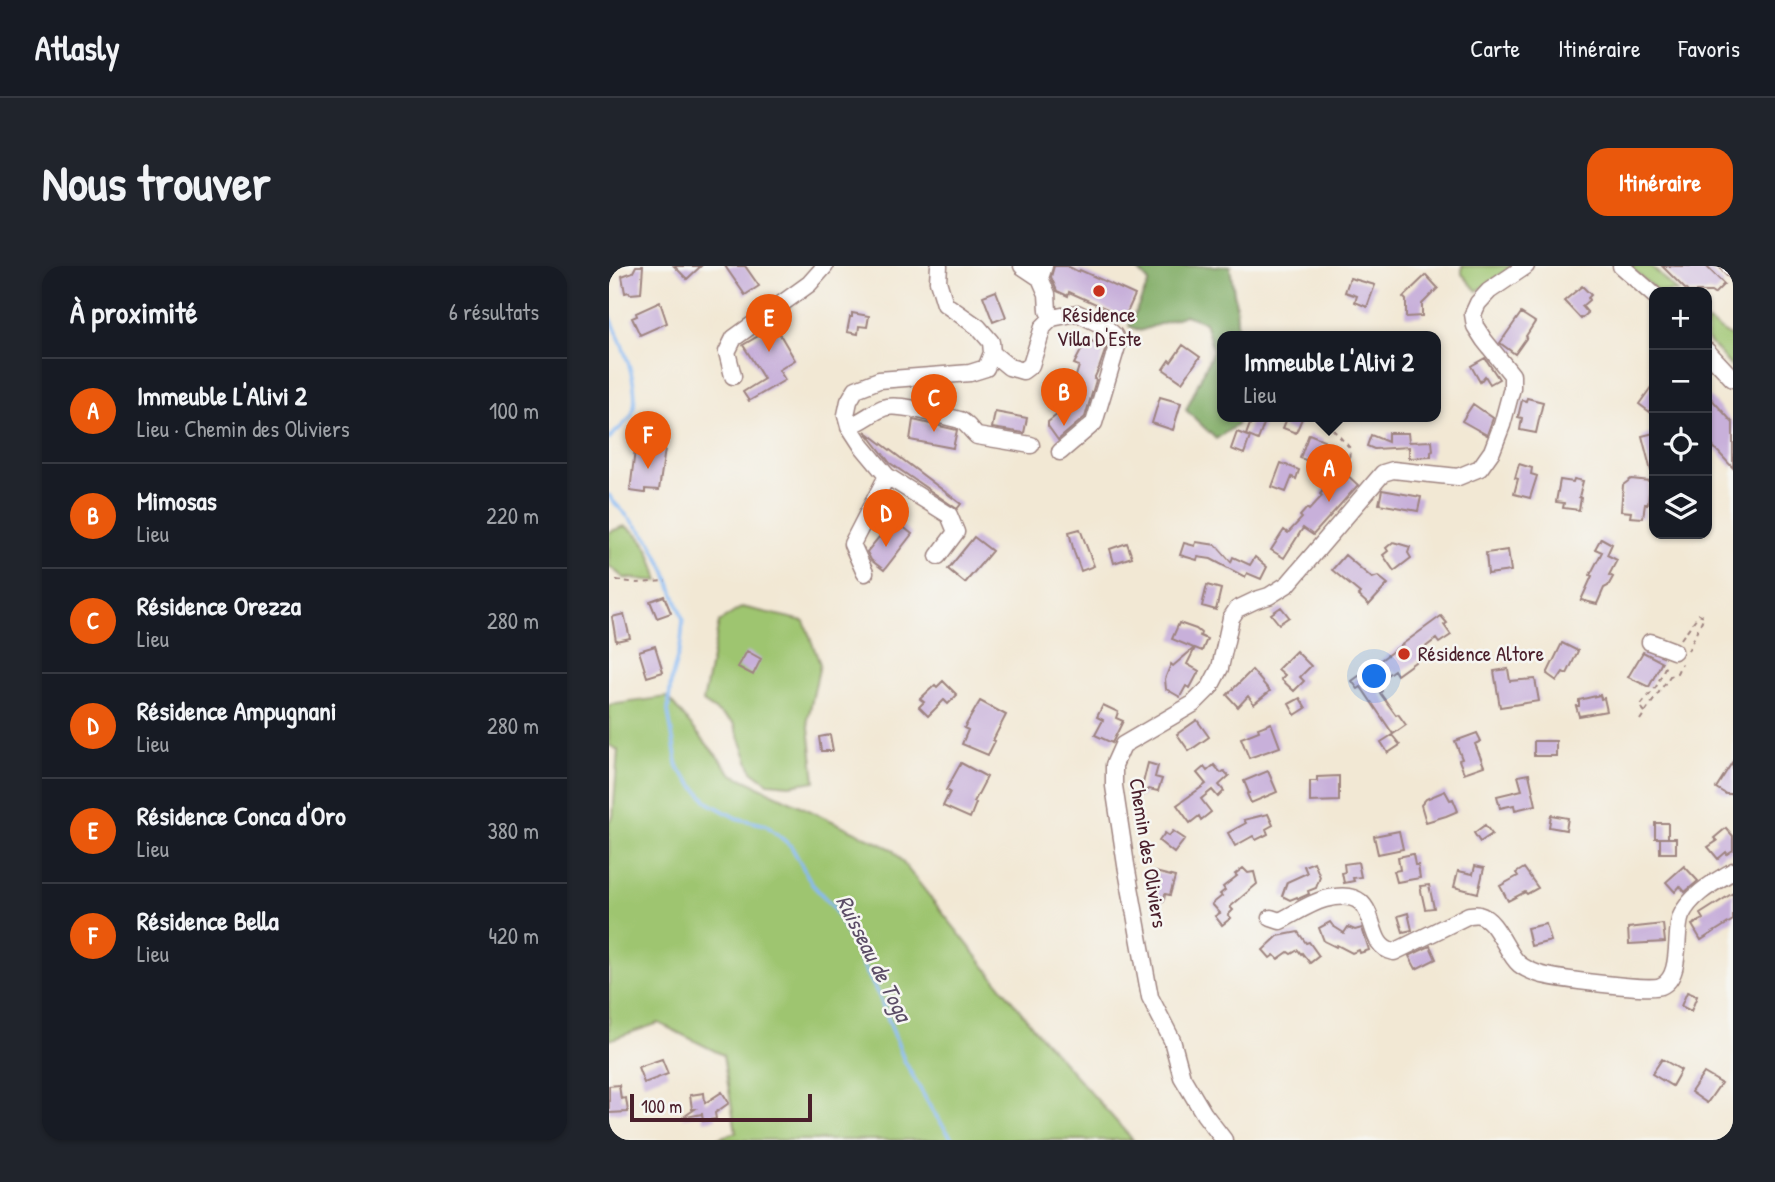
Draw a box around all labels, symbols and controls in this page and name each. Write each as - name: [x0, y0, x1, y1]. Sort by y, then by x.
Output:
- text: Atlasly: [35, 26, 120, 70]
- text: Carte: [1470, 32, 1520, 64]
- text: Itinéraire: [1558, 32, 1640, 64]
- text: Favoris: [1678, 32, 1740, 64]
- button: Itinéraire: [1587, 148, 1733, 216]
- text: Nous trouver: [42, 149, 271, 215]
- marker: Résidence Villa D'Este: [1091, 283, 1107, 299]
- map controls: [1649, 287, 1712, 539]
- button: +: [1649, 287, 1712, 350]
- text: À proximité: [70, 292, 198, 332]
- pin: E: [746, 294, 792, 352]
- text: 6 résultats: [449, 296, 539, 327]
- place label: Résidence Villa D'Este: [1057, 300, 1142, 353]
- popup: [1217, 331, 1441, 422]
- text: Immeuble L'Alivi 2: [1244, 344, 1414, 379]
- button: −: [1649, 350, 1712, 413]
- pin: B: [1041, 368, 1087, 426]
- pin: C: [911, 374, 957, 432]
- text: Immeuble L'Alivi 2: [137, 378, 307, 413]
- text: Lieu: [1244, 379, 1276, 410]
- text: A: [87, 395, 99, 426]
- text: 100 m: [489, 395, 539, 426]
- pin: F: [625, 411, 671, 469]
- text: Lieu · Chemin des Oliviers: [137, 413, 350, 444]
- button: locate: [1649, 413, 1712, 476]
- pin: A: [1306, 444, 1352, 502]
- button: layers: [1649, 476, 1712, 539]
- text: Mimosas: [137, 483, 217, 518]
- pin: D: [863, 489, 909, 547]
- text: B: [87, 500, 99, 531]
- text: 220 m: [486, 500, 539, 531]
- text: Lieu: [137, 518, 169, 549]
- text: Résidence Orezza: [137, 588, 301, 623]
- text: C: [87, 605, 99, 636]
- text: 280 m: [487, 605, 539, 636]
- text: Lieu: [137, 623, 169, 654]
- place label: Résidence Altore: [1418, 639, 1544, 668]
- marker: Résidence Altore: [1396, 646, 1412, 662]
- your location: [1357, 659, 1391, 693]
- text: Résidence Ampugnani: [137, 693, 337, 728]
- text: D: [88, 710, 98, 741]
- text: 280 m: [487, 710, 539, 741]
- text: Lieu: [137, 728, 169, 759]
- street label: Chemin des Oliviers: [1122, 776, 1175, 930]
- text: Résidence Conca d'Oro: [137, 798, 346, 833]
- text: E: [88, 815, 98, 846]
- text: 380 m: [488, 815, 539, 846]
- text: Lieu: [137, 833, 169, 864]
- water label: Ruisseau de Toga: [828, 889, 920, 1028]
- text: Résidence Bella: [137, 903, 279, 938]
- text: F: [89, 920, 97, 951]
- text: 420 m: [488, 920, 539, 951]
- text: Lieu: [137, 938, 169, 969]
- scale bar: [630, 1091, 812, 1123]
- text: 100 m: [641, 1093, 682, 1119]

